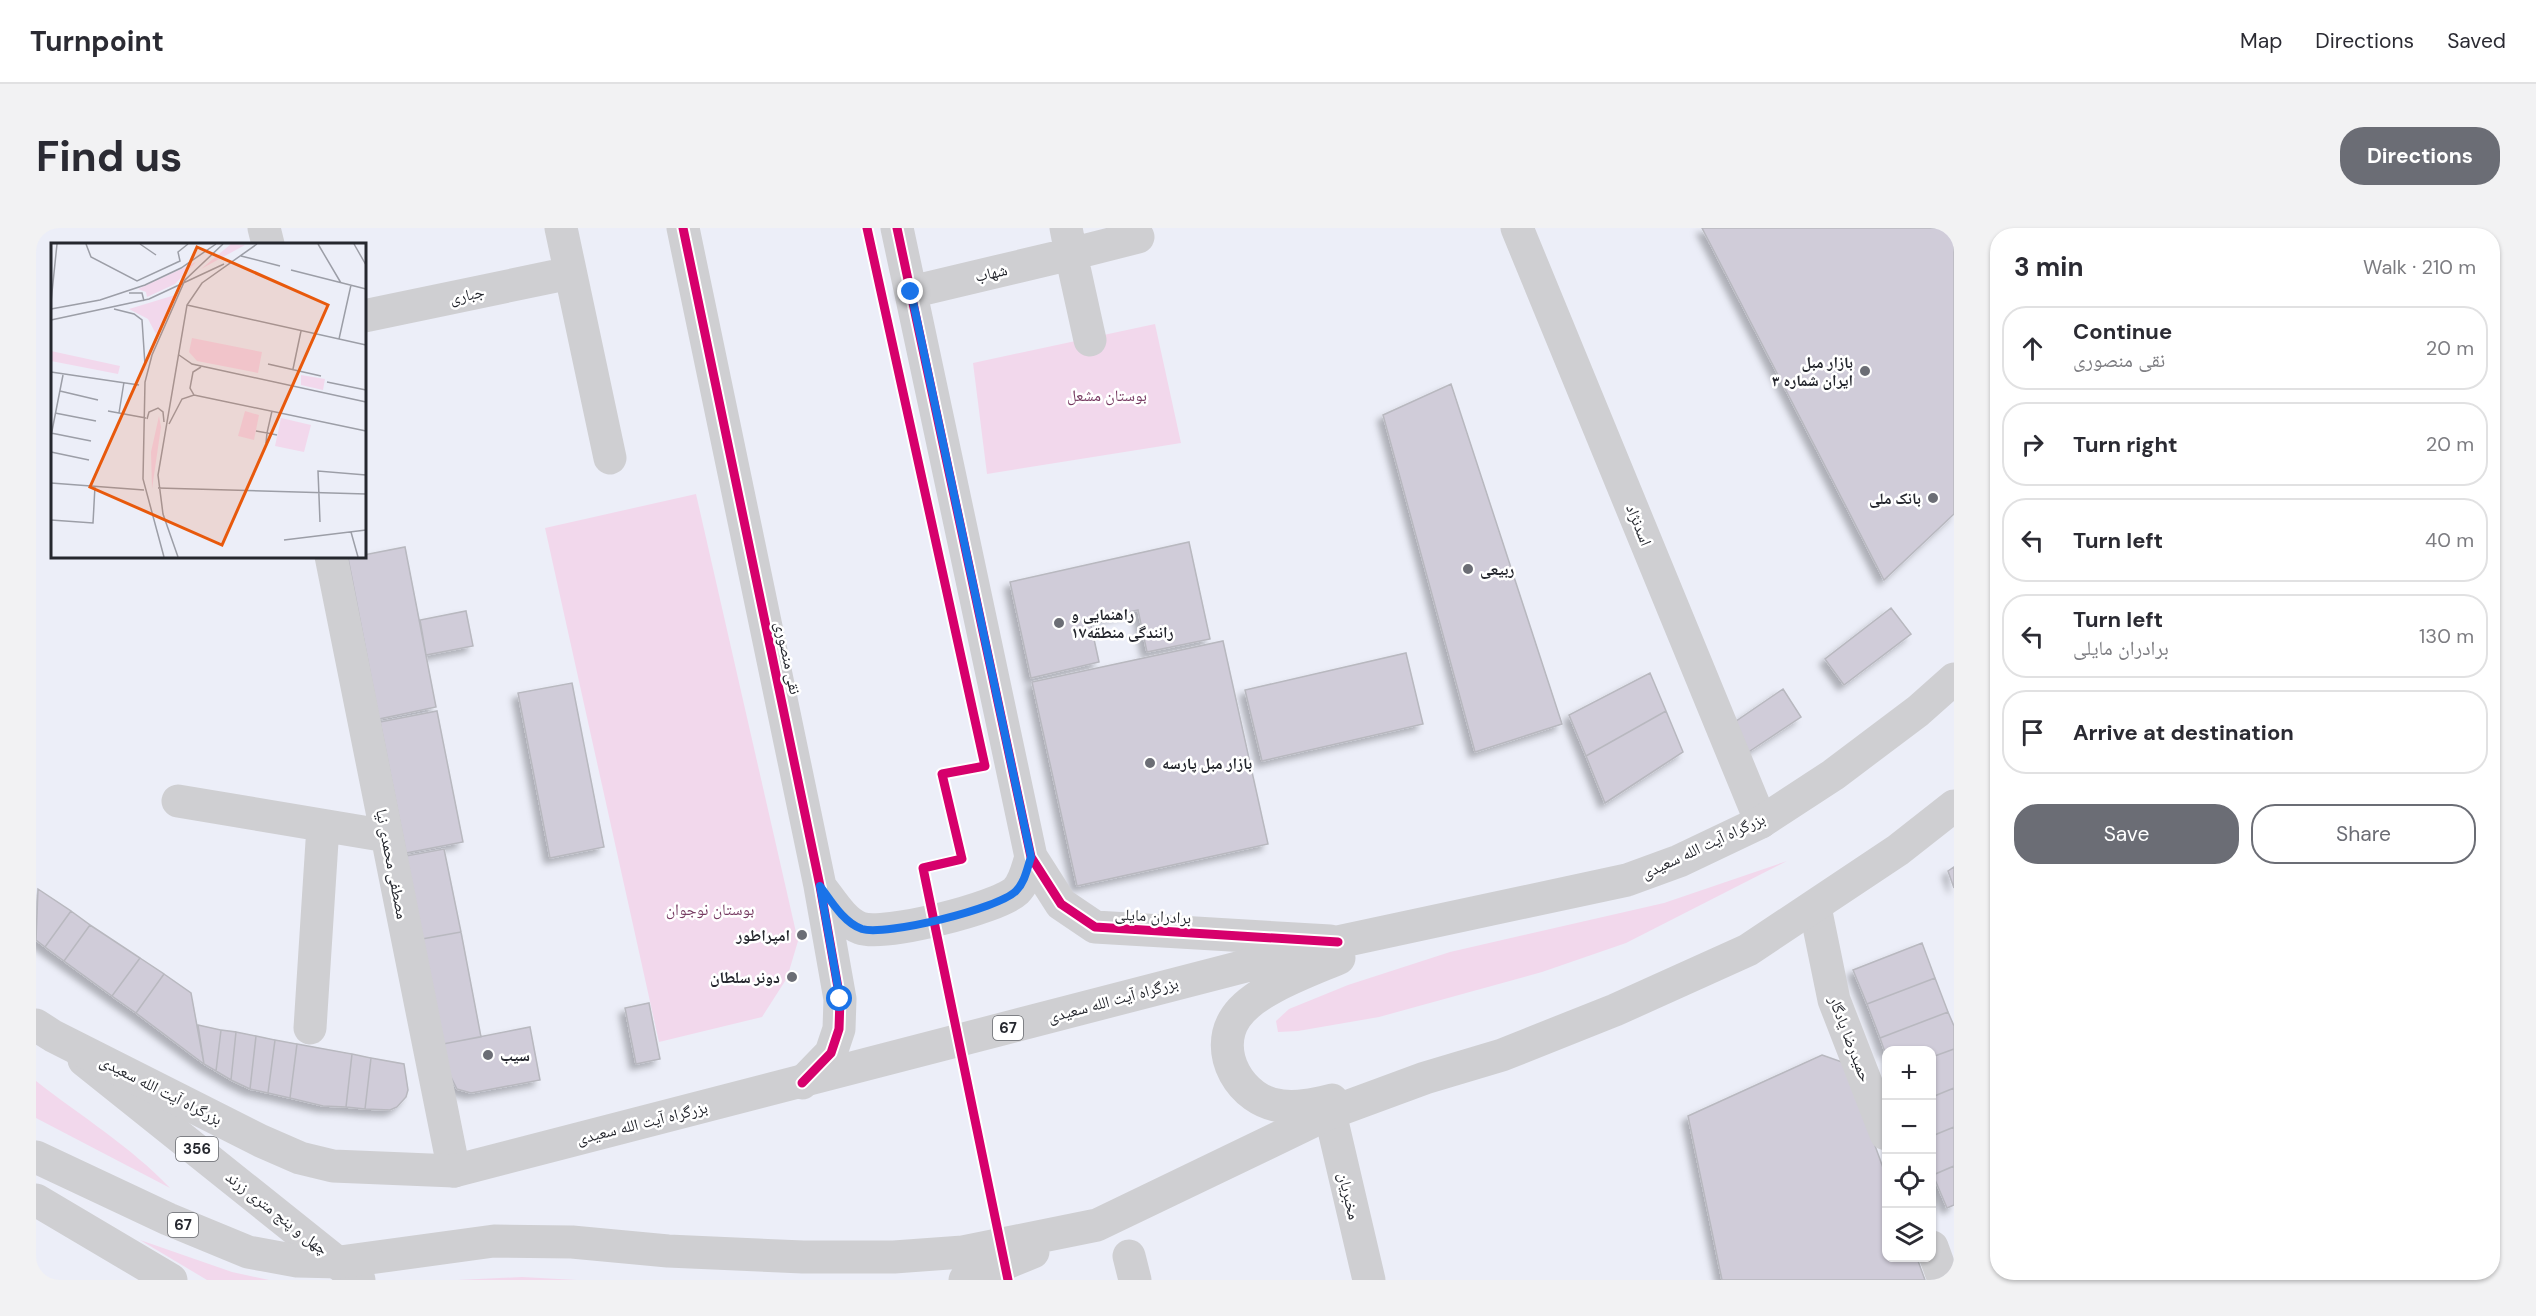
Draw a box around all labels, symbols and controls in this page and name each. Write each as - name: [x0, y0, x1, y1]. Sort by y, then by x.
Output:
- text: Turnpoint: [30, 23, 164, 60]
- text: Map: [2240, 27, 2282, 55]
- text: Directions: [2315, 27, 2414, 55]
- text: Saved: [2447, 27, 2506, 55]
- button: Directions: [2340, 127, 2500, 185]
- text: Find us: [36, 129, 182, 184]
- inset map: [51, 243, 366, 558]
- text: 3 min: [2014, 250, 2083, 284]
- text: Walk · 210 m: [2363, 254, 2476, 280]
- street label: شهاب: [973, 259, 1009, 287]
- route end: [897, 278, 923, 304]
- street label: جباری: [448, 281, 486, 309]
- text: Continue: [2073, 317, 2172, 346]
- icon: ahead: [2016, 332, 2049, 365]
- text: 20 m: [2426, 335, 2474, 361]
- text: نقی منصوری: [2073, 347, 2165, 373]
- place label: بازار مبل ایران شماره ۳: [1772, 352, 1853, 391]
- marker: بازار مبل ایران شماره ۳: [1858, 364, 1872, 378]
- park label: بوستان مشعل: [1067, 385, 1147, 406]
- icon: right: [2016, 428, 2049, 461]
- text: Turn right: [2073, 430, 2178, 459]
- text: 20 m: [2426, 431, 2474, 457]
- place label: بانک ملی: [1869, 488, 1921, 509]
- marker: بانک ملی: [1926, 491, 1940, 505]
- street label: اسدنژاد: [1621, 501, 1657, 549]
- icon: left: [2016, 524, 2049, 557]
- text: Turn left: [2073, 526, 2163, 555]
- text: 40 m: [2425, 527, 2474, 553]
- place label: ربیعی: [1480, 559, 1514, 580]
- marker: ربیعی: [1461, 562, 1475, 576]
- place label: راهنمایی و رانندگی منطقه۱۷: [1071, 604, 1174, 643]
- text: Turn left: [2073, 605, 2163, 634]
- marker: راهنمایی و رانندگی منطقه۱۷: [1052, 616, 1066, 630]
- street label: نقی منصوری: [770, 620, 806, 696]
- icon: left: [2016, 620, 2049, 653]
- text: 130 m: [2419, 623, 2474, 649]
- text: برادران مایلی: [2073, 635, 2169, 661]
- icon: arrive: [2016, 716, 2049, 749]
- text: Arrive at destination: [2073, 718, 2294, 747]
- place label: بازار مبل پارسه: [1162, 753, 1252, 774]
- marker: بازار مبل پارسه: [1143, 756, 1157, 770]
- button: Save: [2014, 804, 2239, 864]
- button: Share: [2251, 804, 2476, 864]
- street label: مصطفی محمدی نیا: [371, 807, 413, 921]
- street label: بزرگراه آیت الله سعیدی: [1638, 808, 1768, 884]
- park label: بوستان نوجوان: [666, 899, 754, 920]
- street label: برادران مایلی: [1114, 904, 1192, 928]
- place label: امپراطور: [735, 925, 790, 946]
- marker: امپراطور: [795, 928, 809, 942]
- place label: دونر سلطان: [710, 967, 780, 988]
- marker: دونر سلطان: [785, 970, 799, 984]
- street label: بزرگراه آیت الله سعیدی: [1045, 972, 1181, 1028]
- route start: [826, 985, 852, 1011]
- street label: حمیدرضا یادگار: [1824, 992, 1876, 1085]
- road number: 67: [993, 1016, 1023, 1040]
- place label: سیب: [500, 1045, 530, 1066]
- map controls: [1882, 1046, 1936, 1262]
- button: +: [1882, 1046, 1936, 1100]
- marker: سیب: [481, 1048, 495, 1062]
- street label: بزرگراه آیت الله سعیدی: [96, 1050, 226, 1130]
- street label: بزرگراه آیت الله سعیدی: [574, 1097, 710, 1149]
- button: −: [1882, 1100, 1936, 1154]
- road number: 356: [176, 1137, 218, 1161]
- button: locate: [1882, 1154, 1936, 1208]
- street label: چهل و پنج متری زرند: [221, 1166, 333, 1260]
- street label: مخبریان: [1333, 1170, 1365, 1222]
- button: layers: [1882, 1208, 1936, 1262]
- road number: 67: [168, 1213, 198, 1237]

